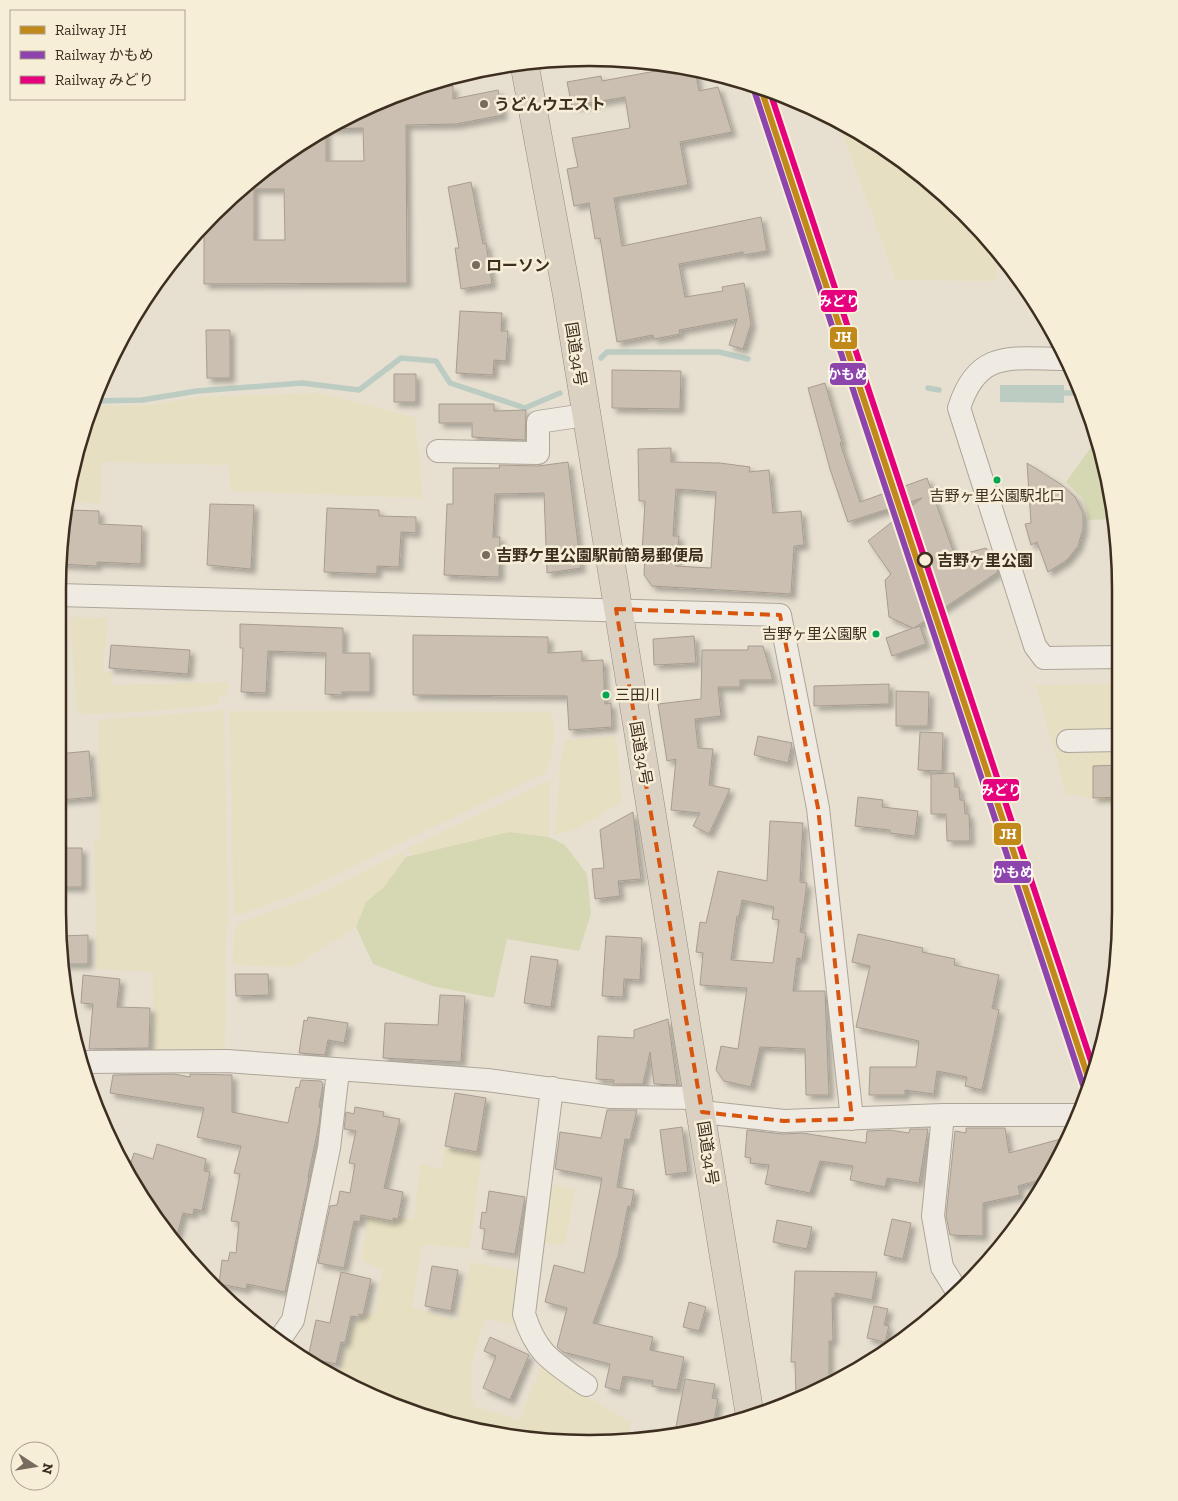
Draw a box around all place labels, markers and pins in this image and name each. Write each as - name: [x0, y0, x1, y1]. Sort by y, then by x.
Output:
- place label: うどんウエスト: [494, 95, 606, 114]
- marker: うどんウエスト: [478, 98, 490, 110]
- place label: ローソン: [486, 256, 550, 275]
- marker: ローソン: [470, 259, 482, 271]
- marker: 吉野ヶ里公園駅北口: [992, 475, 1002, 485]
- place label: 吉野ヶ里公園駅北口: [929, 487, 1065, 505]
- place label: 吉野ケ里公園駅前簡易郵便局: [496, 546, 704, 565]
- marker: 吉野ケ里公園駅前簡易郵便局: [480, 549, 492, 561]
- place label: 吉野ヶ里公園: [937, 551, 1033, 570]
- marker: 吉野ヶ里公園: [917, 552, 933, 568]
- place label: 吉野ヶ里公園駅: [762, 625, 867, 643]
- marker: 吉野ヶ里公園駅: [871, 629, 881, 639]
- place label: 三田川: [615, 686, 660, 704]
- marker: 三田川: [601, 690, 611, 700]

